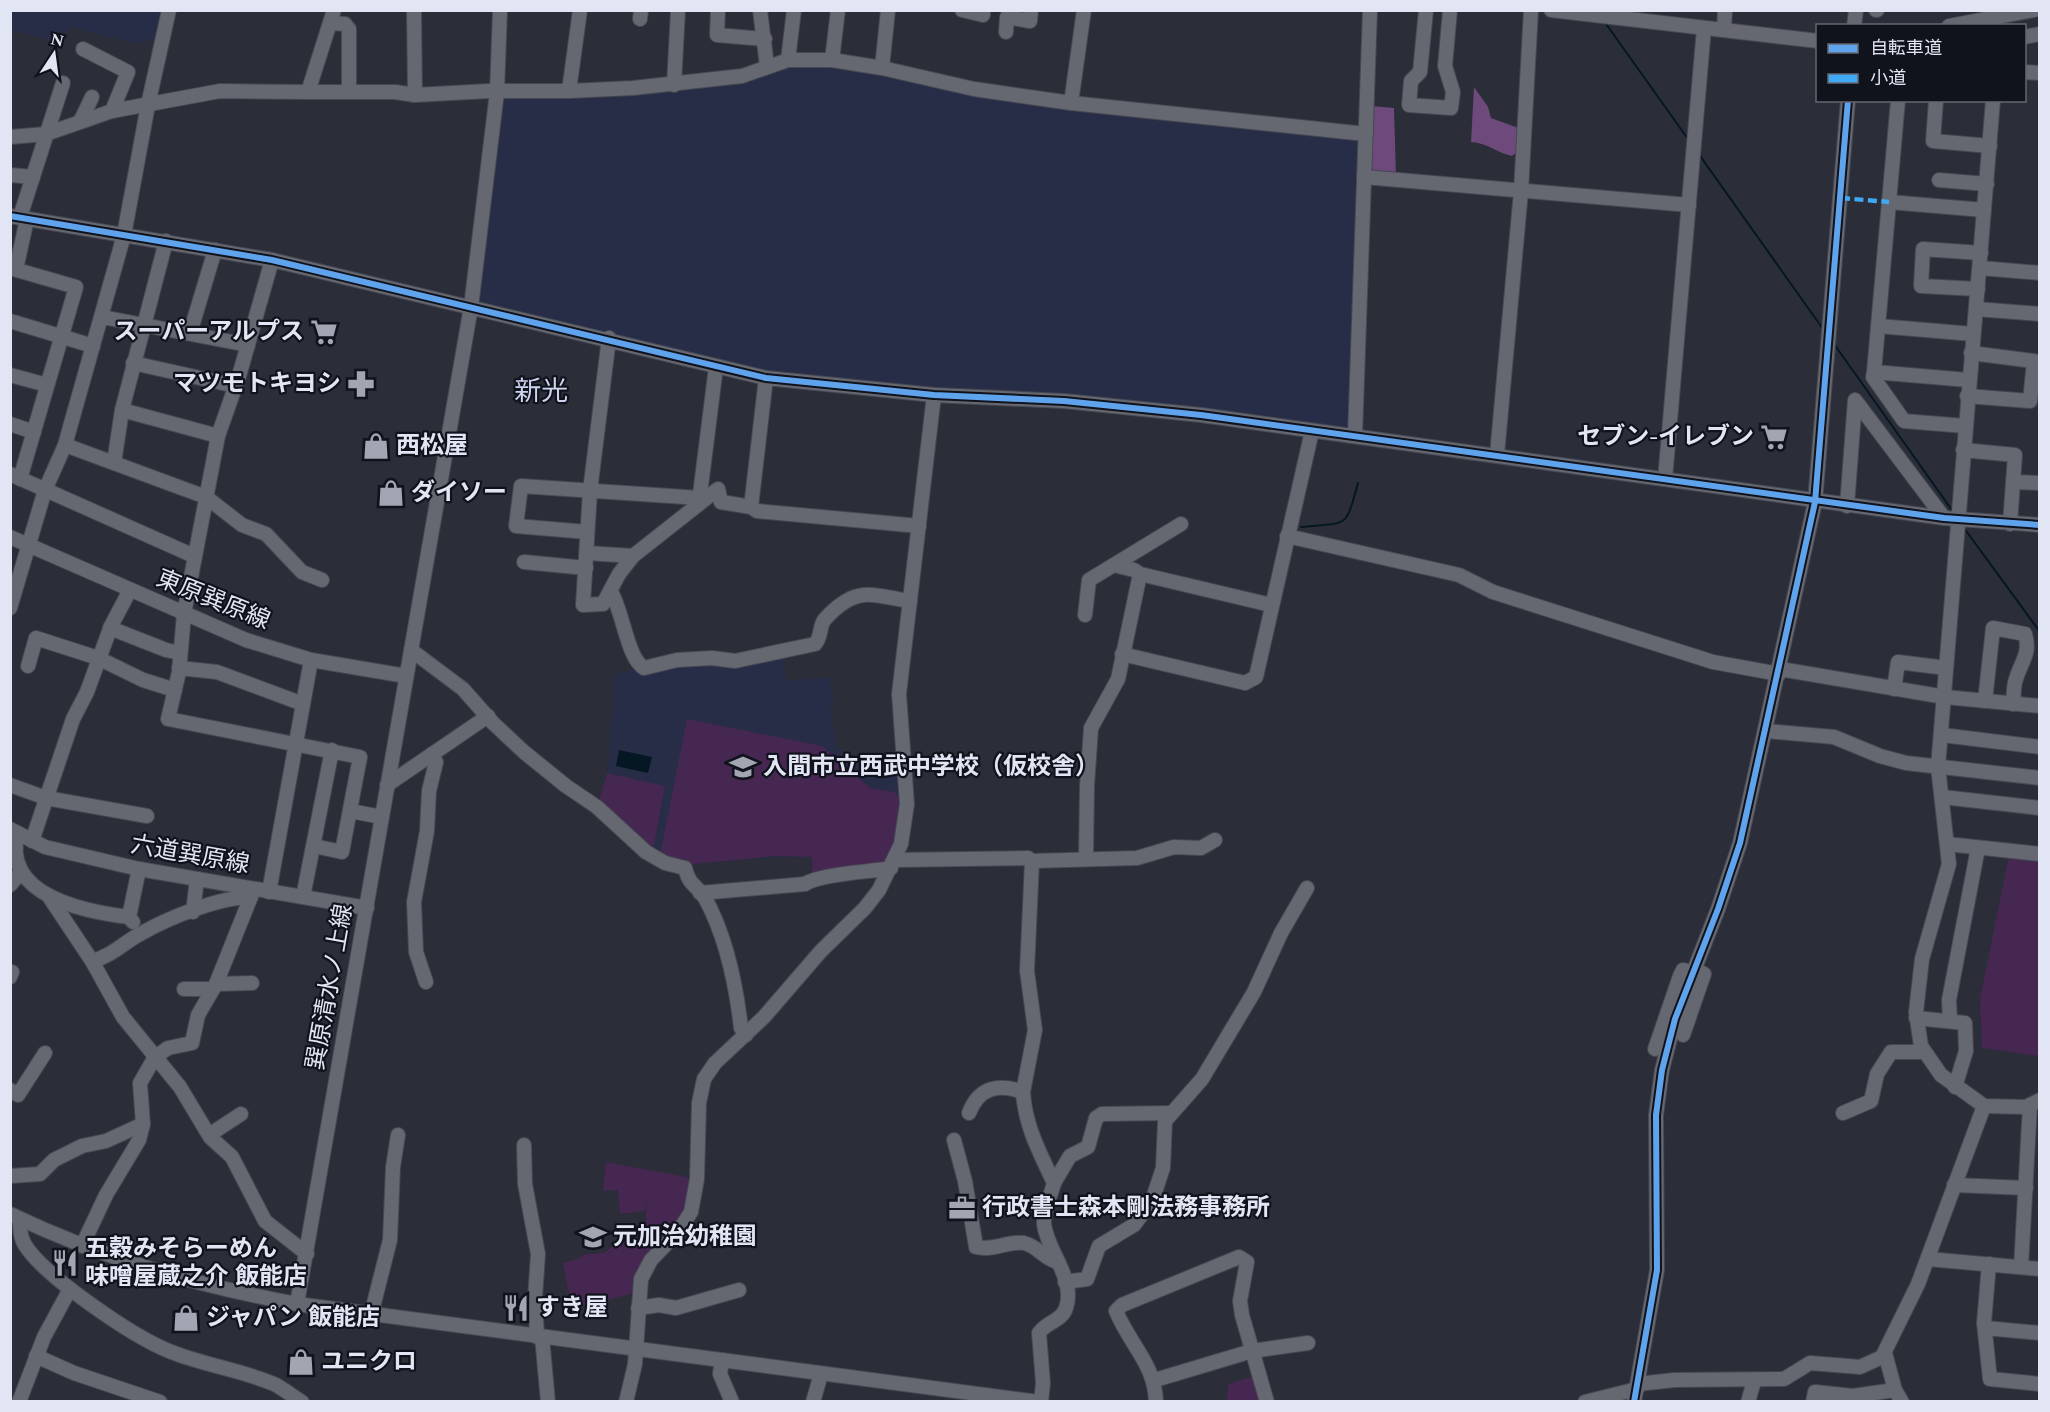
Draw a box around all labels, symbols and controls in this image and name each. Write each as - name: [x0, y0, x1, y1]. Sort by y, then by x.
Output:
- north arrow: [24, 24, 84, 84]
- legend: [1816, 24, 2026, 102]
- text: N: [48, 27, 66, 54]
- text: 自転車道: [1870, 35, 1942, 62]
- text: 小道: [1870, 65, 1906, 92]
- place label: スーパーアルプス: [113, 314, 304, 350]
- supermarket icon: スーパーアルプス: [309, 317, 339, 347]
- place label: マツモトキヨシ: [173, 366, 341, 402]
- pharmacy icon: マツモトキヨシ: [346, 369, 376, 399]
- district label: 新光: [514, 371, 568, 413]
- place label: セブン-イレブン: [1577, 419, 1754, 455]
- supermarket icon: セブン-イレブン: [1759, 422, 1789, 452]
- place label: 西松屋: [396, 428, 468, 464]
- shop icon: 西松屋: [361, 431, 391, 461]
- place label: ダイソー: [411, 475, 507, 511]
- shop icon: ダイソー: [376, 478, 406, 508]
- street label: 東原巽原線: [151, 561, 275, 639]
- place label: 入間市立西武中学校（仮校舎）: [763, 749, 1099, 785]
- school or university icon: 入間市立西武中学校（仮校舎）: [728, 752, 758, 782]
- street label: 六道巽原線: [128, 827, 252, 883]
- street label: 巽原清水ノ上線: [298, 901, 362, 1073]
- place label: 行政書士森本剛法務事務所: [982, 1190, 1270, 1226]
- office icon: 行政書士森本剛法務事務所: [947, 1193, 977, 1223]
- place label: 元加治幼稚園: [613, 1219, 757, 1255]
- school or university icon: 元加治幼稚園: [578, 1222, 608, 1252]
- place label: 五穀みそらーめん 味噌屋蔵之介 飯能店: [85, 1231, 307, 1295]
- restaurant icon: 五穀みそらーめん 味噌屋蔵之介 飯能店: [50, 1248, 80, 1278]
- place label: すき屋: [536, 1290, 608, 1326]
- restaurant icon: すき屋: [501, 1293, 531, 1323]
- place label: ジャパン 飯能店: [206, 1300, 380, 1336]
- shop icon: ジャパン 飯能店: [171, 1303, 201, 1333]
- place label: ユニクロ: [321, 1344, 417, 1380]
- shop icon: ユニクロ: [286, 1347, 316, 1377]

